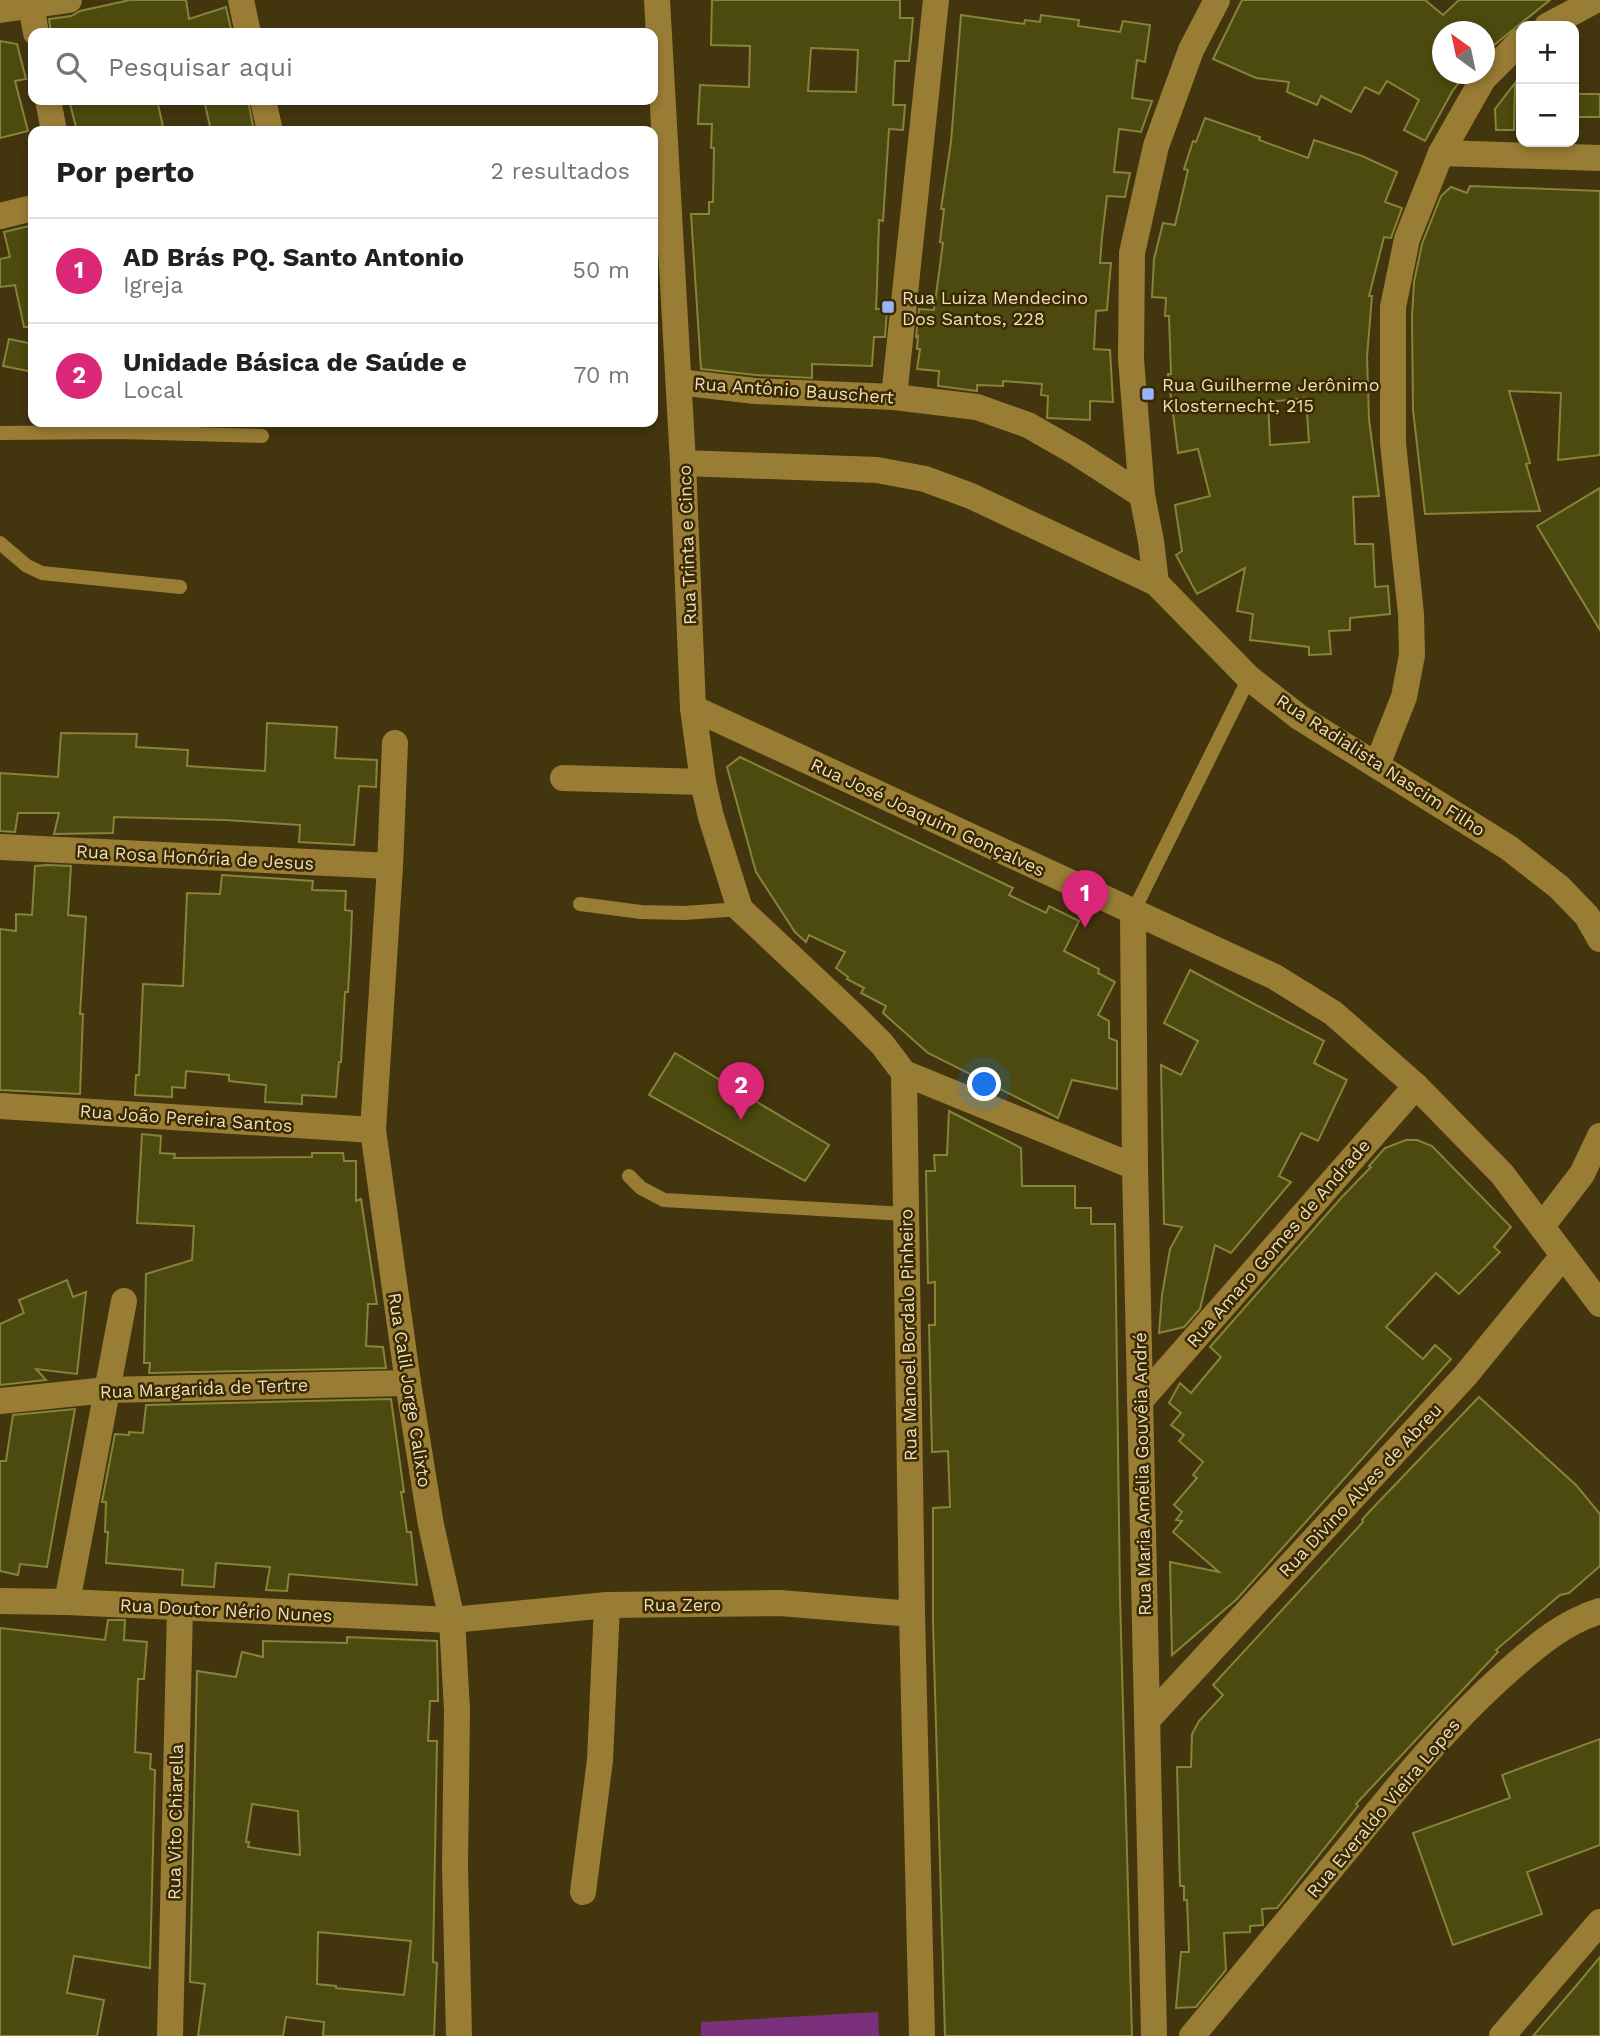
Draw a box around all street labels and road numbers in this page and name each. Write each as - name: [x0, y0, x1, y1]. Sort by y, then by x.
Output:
- street label: Rua Antônio Bauschert: [693, 373, 895, 408]
- street label: Rua Trinta e Cinco: [674, 465, 700, 625]
- street label: Rua Radialista Nascim Filho: [1273, 690, 1489, 840]
- street label: Rua José Joaquim Gonçalves: [808, 753, 1048, 881]
- street label: Rua Rosa Honória de Jesus: [75, 840, 315, 874]
- street label: Rua João Pereira Santos: [79, 1100, 293, 1136]
- street label: Rua Amaro Gomes de Andrade: [1182, 1135, 1374, 1351]
- street label: Rua Manoel Bordalo Pinheiro: [895, 1209, 921, 1461]
- street label: Rua Calil Jorge Calixto: [384, 1291, 436, 1489]
- street label: Rua Maria Amélia Gouvêia André: [1129, 1332, 1155, 1616]
- street label: Rua Margarida de Tertre: [99, 1374, 309, 1402]
- street label: Rua Divino Alves de Abreu: [1274, 1399, 1446, 1581]
- street label: Rua Doutor Nério Nunes: [119, 1594, 333, 1626]
- street label: Rua Zero: [643, 1594, 721, 1615]
- street label: Rua Everaldo Vieira Lopes: [1302, 1714, 1464, 1902]
- street label: Rua Vito Chiarella: [163, 1744, 187, 1900]

